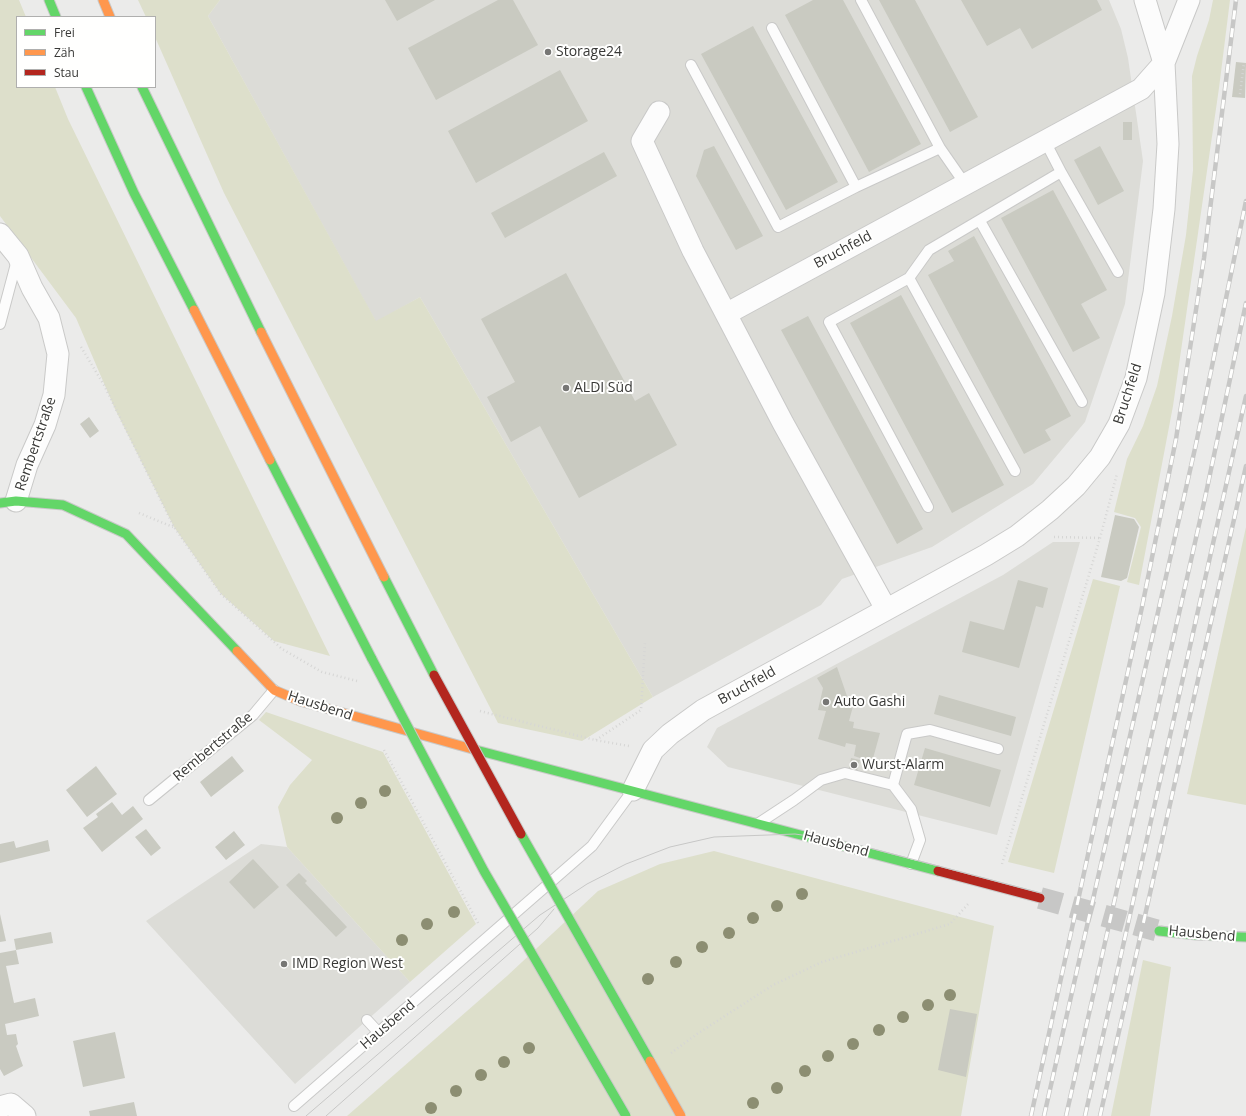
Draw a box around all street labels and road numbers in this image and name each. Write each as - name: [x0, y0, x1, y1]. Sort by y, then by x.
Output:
- street label: Bruchfeld: [811, 228, 875, 272]
- street label: Bruchfeld: [1110, 361, 1146, 427]
- street label: Rembertstraße: [12, 395, 60, 493]
- street label: Bruchfeld: [715, 663, 779, 709]
- street label: Hausbend: [286, 688, 354, 724]
- street label: Rembertstraße: [170, 709, 256, 785]
- street label: Hausbend: [801, 827, 871, 861]
- street label: Hausbend: [1168, 923, 1236, 945]
- street label: Hausbend: [357, 997, 419, 1053]

